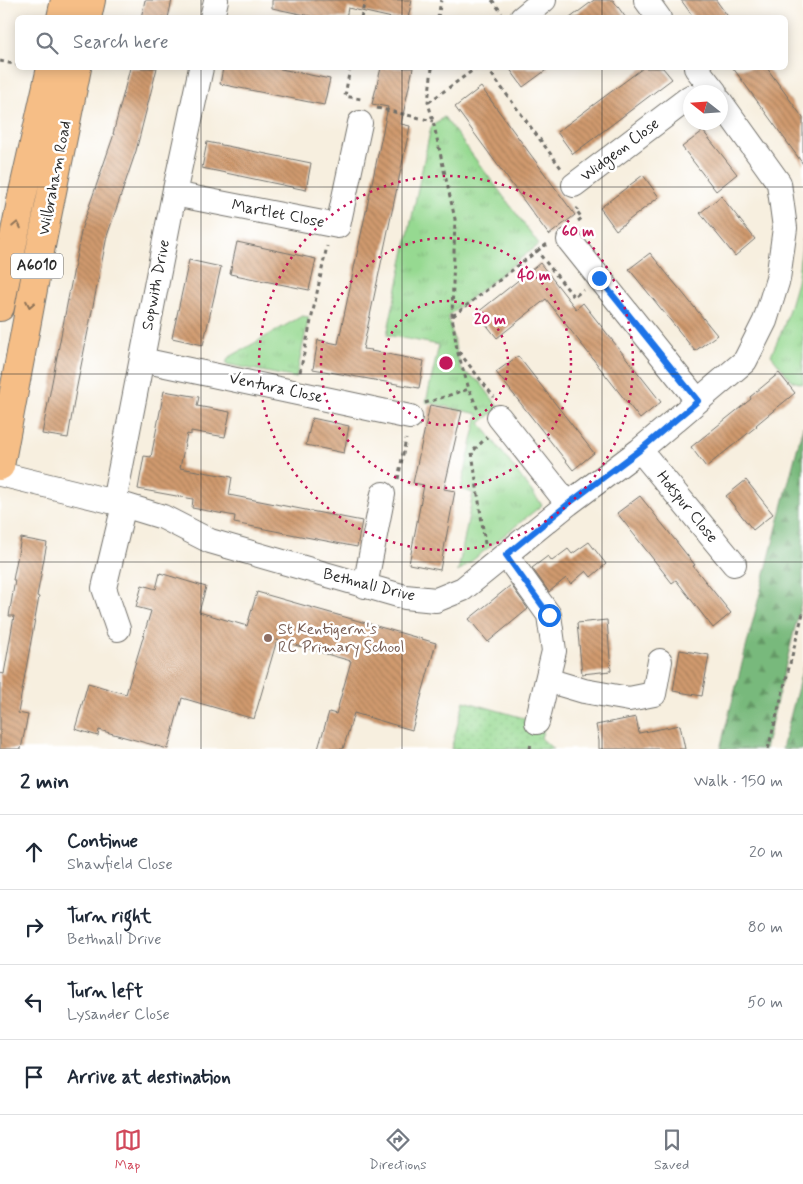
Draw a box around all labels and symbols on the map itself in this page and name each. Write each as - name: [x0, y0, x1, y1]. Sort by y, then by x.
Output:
- north arrow: [683, 85, 728, 130]
- street label: Widgeon Close: [576, 113, 664, 187]
- street label: Wilbraham Road: [34, 119, 76, 237]
- street label: Martlet Close: [230, 195, 326, 233]
- one-way arrow: [11, 220, 21, 229]
- text: 60 m: [562, 222, 594, 242]
- street label: Sopwith Drive: [137, 238, 175, 332]
- road number: A6010: [11, 254, 63, 278]
- text: 40 m: [517, 266, 551, 286]
- route end: [588, 267, 611, 290]
- one-way arrow: [26, 300, 36, 309]
- text: 20 m: [474, 310, 506, 330]
- centre of rings: [437, 354, 455, 372]
- street label: Ventura Close: [227, 368, 325, 408]
- street label: Hotspur Close: [651, 467, 723, 547]
- street label: Bethnall Drive: [321, 563, 417, 607]
- route start: [538, 604, 561, 627]
- place label: St Kentigern's RC Primary School: [278, 619, 405, 658]
- marker: St Kentigern's RC Primary School: [262, 632, 274, 644]

